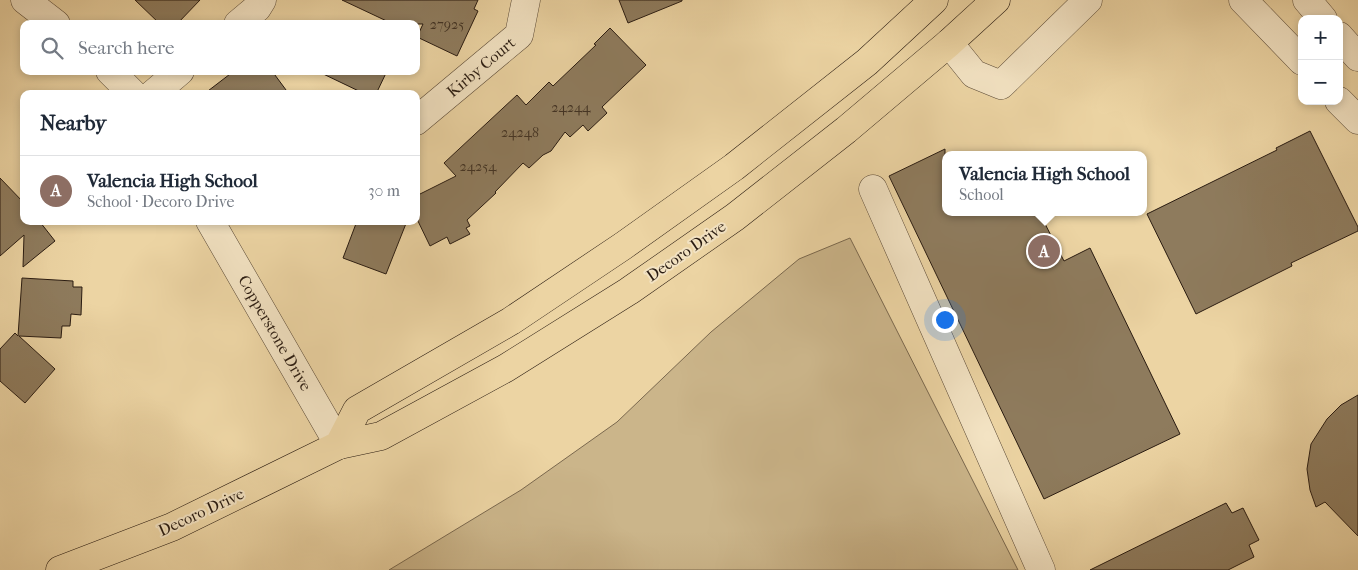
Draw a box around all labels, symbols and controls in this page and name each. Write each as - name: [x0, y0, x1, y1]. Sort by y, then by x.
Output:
- map controls: [1298, 15, 1343, 105]
- button: +: [1298, 15, 1343, 60]
- house number: 27925: [430, 16, 464, 33]
- search box: [20, 20, 420, 75]
- street label: Kirby Court: [443, 33, 519, 101]
- icon: search: [38, 34, 66, 62]
- text: Search here: [78, 37, 174, 59]
- button: −: [1298, 60, 1343, 105]
- house number: 24244: [551, 99, 591, 116]
- text: Nearby: [40, 111, 106, 135]
- house number: 24248: [501, 124, 539, 141]
- popup: [942, 151, 1147, 216]
- house number: 24254: [460, 158, 497, 175]
- text: Valencia High School: [959, 163, 1130, 185]
- text: Valencia High School: [87, 170, 258, 192]
- text: A: [51, 181, 61, 200]
- text: 30 m: [368, 181, 400, 200]
- text: School: [959, 185, 1004, 204]
- text: School · Decoro Drive: [87, 192, 234, 211]
- street label: Decoro Drive: [643, 217, 729, 285]
- pin: A: [1028, 232, 1060, 270]
- street label: Copperstone Drive: [234, 272, 316, 394]
- your location: [932, 307, 958, 333]
- street label: Decoro Drive: [155, 484, 247, 540]

